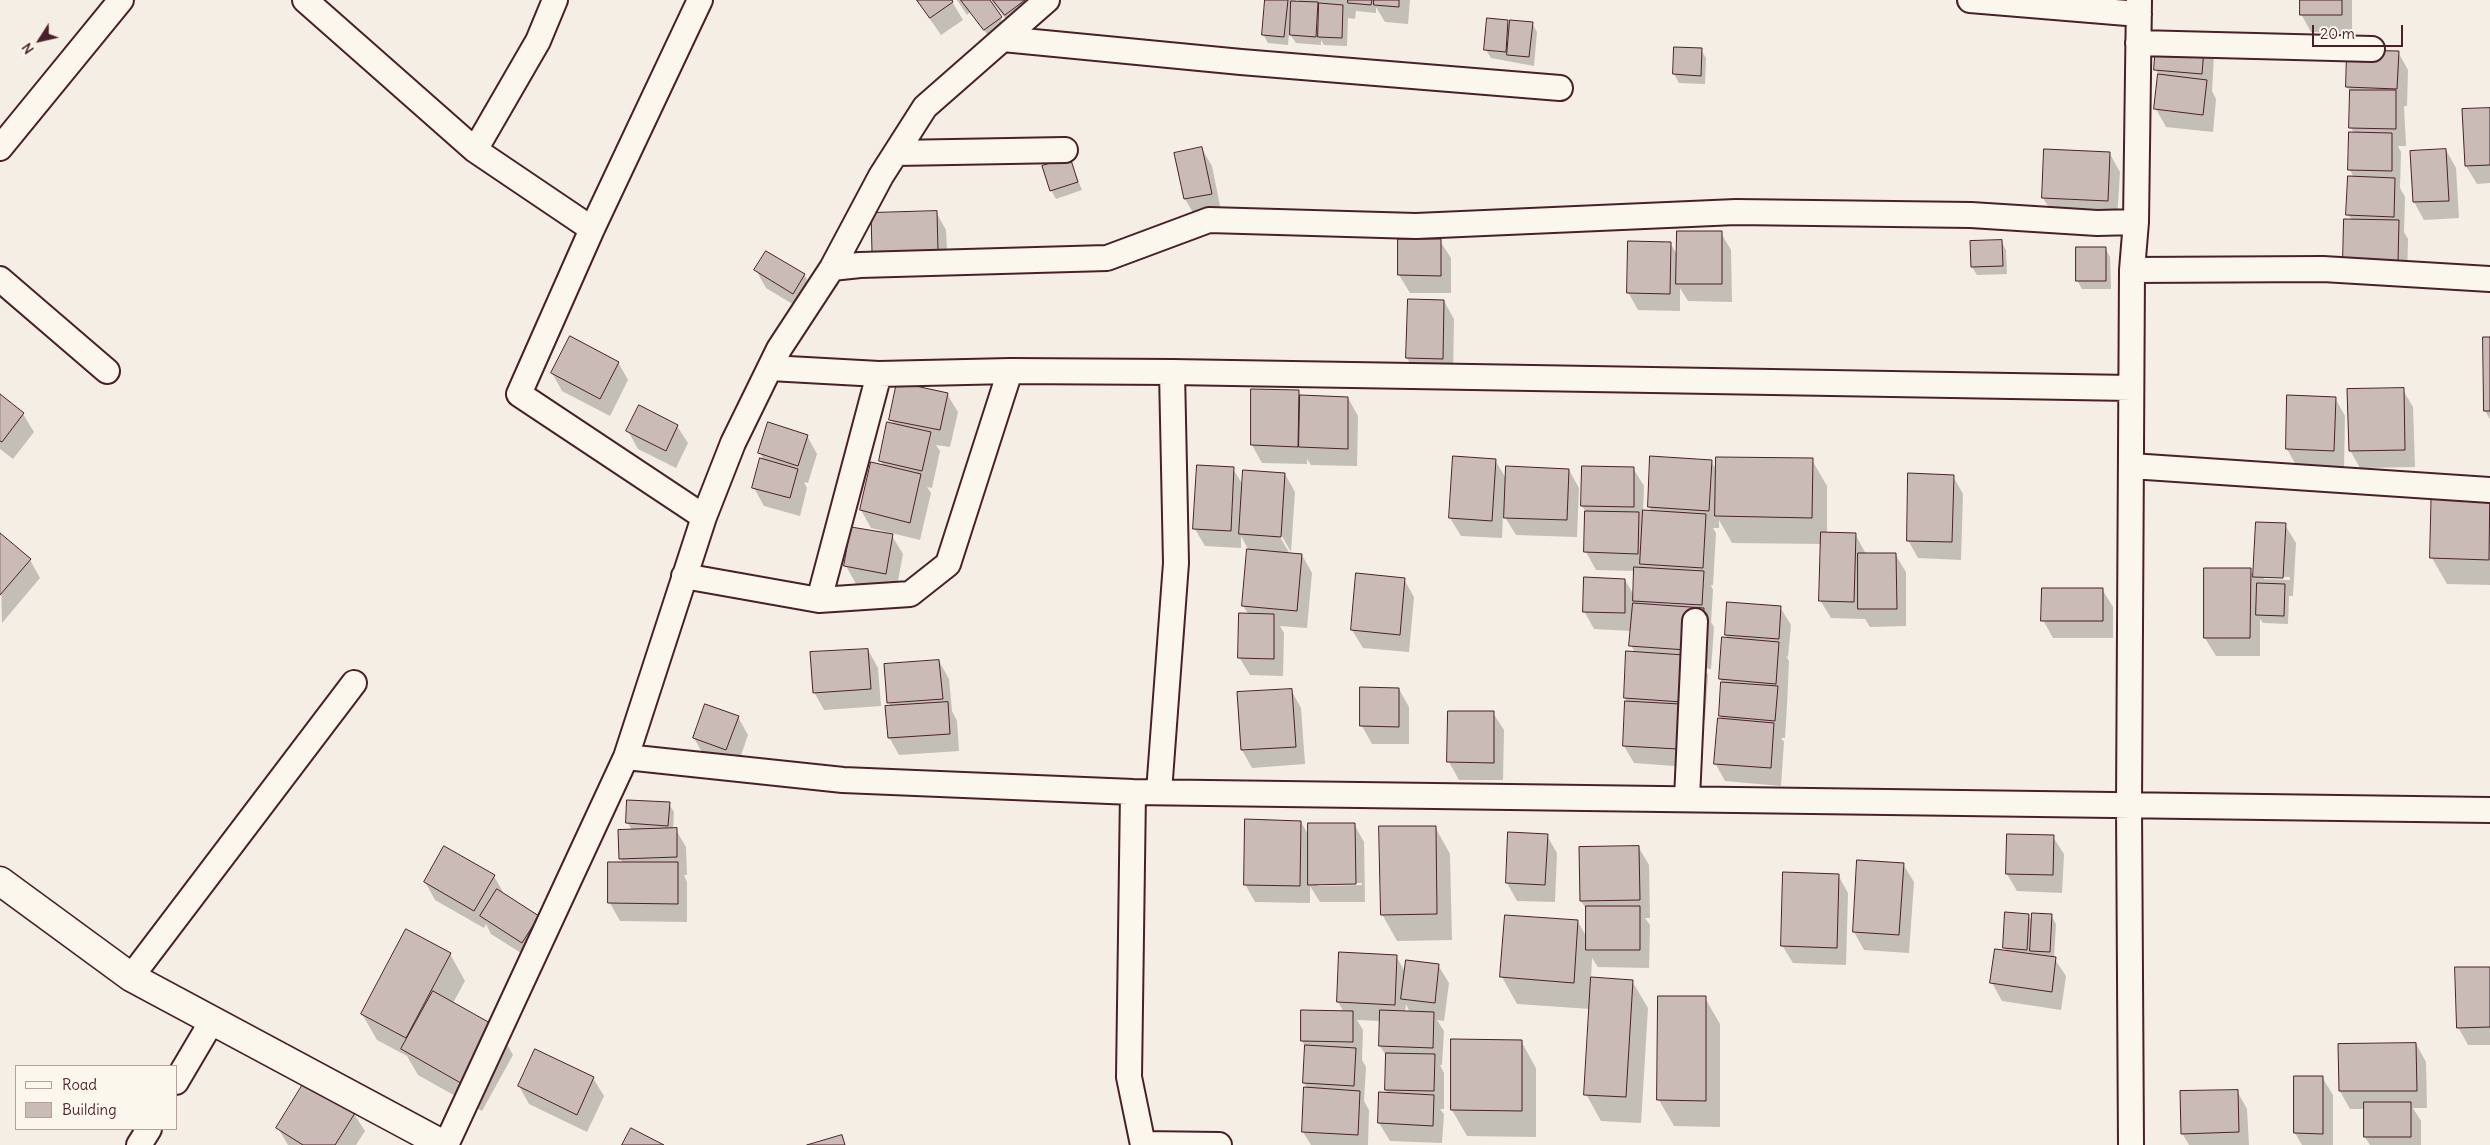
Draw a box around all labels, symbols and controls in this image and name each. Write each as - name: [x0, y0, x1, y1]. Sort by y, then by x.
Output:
- north arrow: [15, 15, 65, 65]
- scale bar: [2315, 15, 2406, 47]
- text: 20 m: [2320, 24, 2355, 43]
- text: N: [18, 39, 38, 58]
- legend: [15, 1065, 178, 1130]
- text: Road: [62, 1075, 97, 1094]
- text: Building: [62, 1100, 117, 1119]

